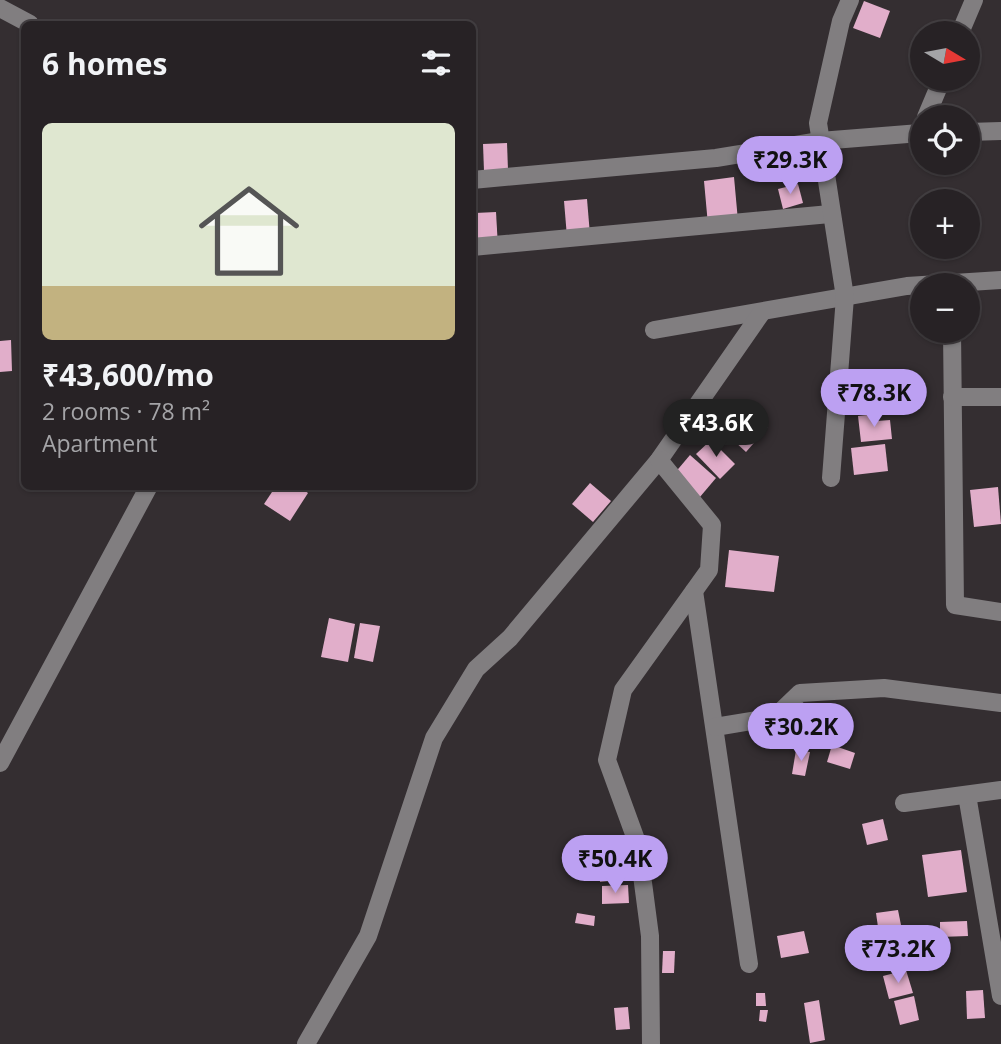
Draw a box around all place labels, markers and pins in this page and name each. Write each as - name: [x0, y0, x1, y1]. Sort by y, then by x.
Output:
- pin: ₹29.3K: [733, 136, 847, 196]
- pin: ₹78.3K: [817, 370, 931, 429]
- pin: ₹43.6K: [659, 400, 773, 459]
- pin: ₹30.2K: [744, 704, 858, 763]
- pin: ₹50.4K: [558, 836, 672, 895]
- pin: ₹73.2K: [841, 926, 955, 985]

